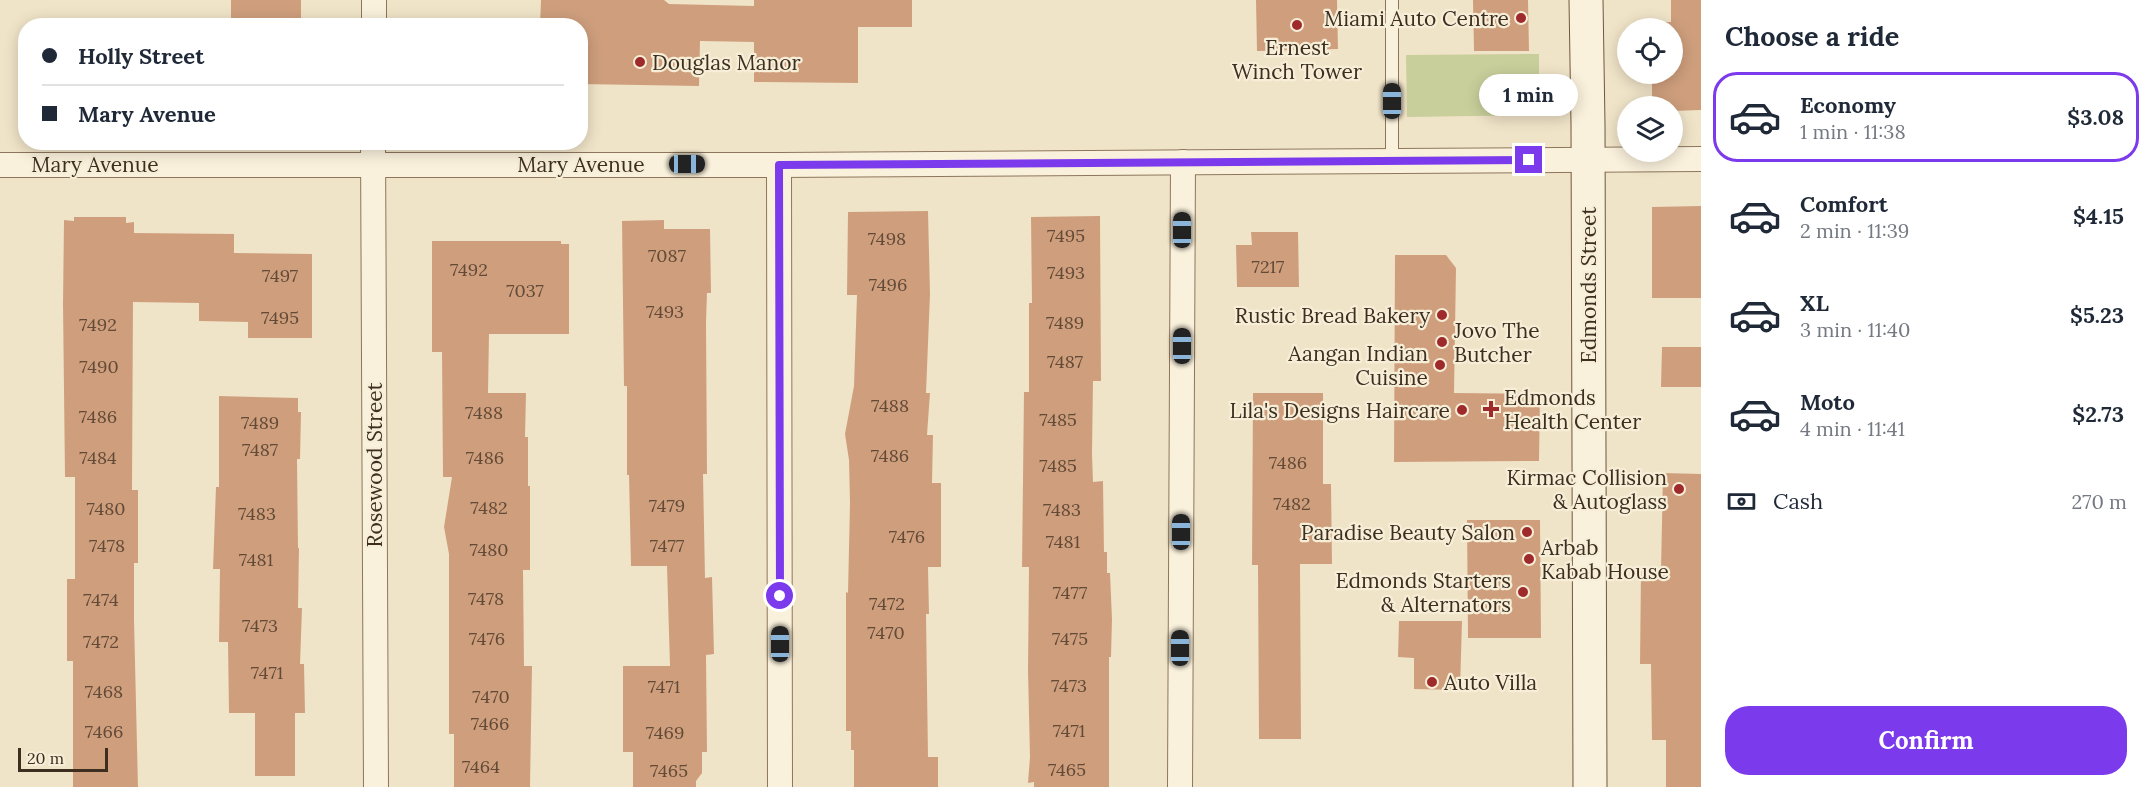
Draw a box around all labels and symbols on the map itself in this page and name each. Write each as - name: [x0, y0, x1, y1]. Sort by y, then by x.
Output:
- place label: Miami Auto Centre: [1324, 5, 1509, 32]
- marker: Miami Auto Centre: [1514, 11, 1528, 25]
- marker: Ernest Winch Tower: [1290, 18, 1304, 32]
- place label: Ernest Winch Tower: [1232, 34, 1362, 85]
- place label: Douglas Manor: [652, 49, 801, 76]
- marker: Douglas Manor: [633, 55, 647, 69]
- callout: 1 min: [1480, 73, 1579, 115]
- car: [1383, 83, 1401, 119]
- route end: [1515, 146, 1542, 173]
- street label: Mary Avenue: [31, 151, 159, 178]
- street label: Mary Avenue: [517, 151, 645, 178]
- car: [669, 155, 705, 173]
- street label: Edmonds Street: [1575, 206, 1602, 363]
- car: [1173, 212, 1191, 248]
- house number: 7495: [1047, 224, 1085, 247]
- house number: 7498: [868, 227, 906, 250]
- house number: 7087: [648, 244, 686, 267]
- house number: 7217: [1252, 255, 1284, 278]
- house number: 7492: [450, 258, 488, 281]
- house number: 7493: [1047, 261, 1085, 284]
- house number: 7497: [262, 264, 298, 287]
- house number: 7496: [869, 273, 907, 296]
- house number: 7037: [506, 279, 544, 302]
- house number: 7493: [646, 300, 684, 323]
- place label: Rustic Bread Bakery: [1235, 302, 1430, 329]
- house number: 7495: [261, 306, 299, 329]
- marker: Rustic Bread Bakery: [1435, 308, 1449, 322]
- house number: 7489: [1046, 311, 1084, 334]
- house number: 7492: [79, 313, 117, 336]
- place label: Jovo The Butcher: [1453, 317, 1540, 368]
- car: [1173, 328, 1191, 364]
- marker: Jovo The Butcher: [1435, 335, 1449, 349]
- place label: Aangan Indian Cuisine: [1287, 340, 1428, 391]
- house number: 7487: [1047, 350, 1083, 373]
- house number: 7490: [79, 355, 119, 378]
- marker: Aangan Indian Cuisine: [1433, 358, 1447, 372]
- street label: Rosewood Street: [361, 382, 388, 548]
- place label: Edmonds Health Center: [1504, 384, 1641, 435]
- house number: 7488: [871, 394, 909, 417]
- place label: Lila's Designs Haircare: [1230, 397, 1450, 424]
- marker: Edmonds Health Center: [1482, 400, 1500, 418]
- house number: 7488: [465, 401, 503, 424]
- marker: Lila's Designs Haircare: [1455, 403, 1469, 417]
- house number: 7486: [79, 405, 117, 428]
- house number: 7485: [1039, 408, 1077, 431]
- house number: 7489: [241, 411, 279, 434]
- house number: 7487: [242, 438, 278, 461]
- house number: 7486: [871, 444, 909, 467]
- house number: 7484: [79, 446, 117, 469]
- house number: 7486: [466, 446, 504, 469]
- house number: 7486: [1269, 451, 1307, 474]
- house number: 7485: [1039, 454, 1077, 477]
- place label: Kirmac Collision & Autoglass: [1506, 464, 1667, 515]
- marker: Kirmac Collision & Autoglass: [1672, 482, 1686, 496]
- house number: 7482: [1273, 492, 1311, 515]
- house number: 7479: [649, 494, 685, 517]
- house number: 7482: [470, 496, 508, 519]
- house number: 7480: [86, 497, 126, 520]
- house number: 7483: [1043, 498, 1081, 521]
- house number: 7483: [238, 502, 276, 525]
- car: [1172, 514, 1190, 550]
- place label: Paradise Beauty Salon: [1301, 519, 1515, 546]
- house number: 7476: [889, 525, 925, 548]
- marker: Paradise Beauty Salon: [1520, 525, 1534, 539]
- house number: 7481: [1046, 530, 1080, 553]
- house number: 7478: [89, 534, 125, 557]
- house number: 7477: [650, 534, 684, 557]
- place label: Arbab Kabab House: [1540, 534, 1669, 585]
- house number: 7480: [469, 538, 509, 561]
- house number: 7481: [239, 548, 273, 571]
- marker: Arbab Kabab House: [1522, 552, 1536, 566]
- place label: Edmonds Starters & Alternators: [1335, 567, 1511, 618]
- house number: 7477: [1053, 581, 1087, 604]
- route start: [766, 582, 793, 609]
- marker: Edmonds Starters & Alternators: [1516, 585, 1530, 599]
- house number: 7478: [468, 587, 504, 610]
- house number: 7474: [83, 588, 119, 611]
- house number: 7472: [869, 592, 905, 615]
- house number: 7473: [242, 614, 278, 637]
- house number: 7470: [867, 621, 905, 644]
- car: [771, 626, 789, 662]
- house number: 7476: [469, 627, 505, 650]
- house number: 7475: [1052, 627, 1088, 650]
- house number: 7472: [83, 630, 119, 653]
- car: [1171, 630, 1189, 666]
- house number: 7471: [251, 661, 283, 684]
- place label: Auto Villa: [1443, 669, 1537, 696]
- house number: 7473: [1051, 674, 1087, 697]
- house number: 7471: [648, 675, 680, 698]
- marker: Auto Villa: [1425, 675, 1439, 689]
- house number: 7468: [85, 680, 123, 703]
- house number: 7470: [472, 685, 510, 708]
- house number: 7466: [471, 712, 509, 735]
- house number: 7471: [1053, 719, 1085, 742]
- house number: 7466: [85, 720, 123, 743]
- house number: 7469: [646, 721, 684, 744]
- scale bar: [18, 745, 108, 772]
- house number: 7464: [462, 755, 500, 778]
- house number: 7465: [1048, 758, 1086, 781]
- house number: 7465: [650, 759, 688, 782]

